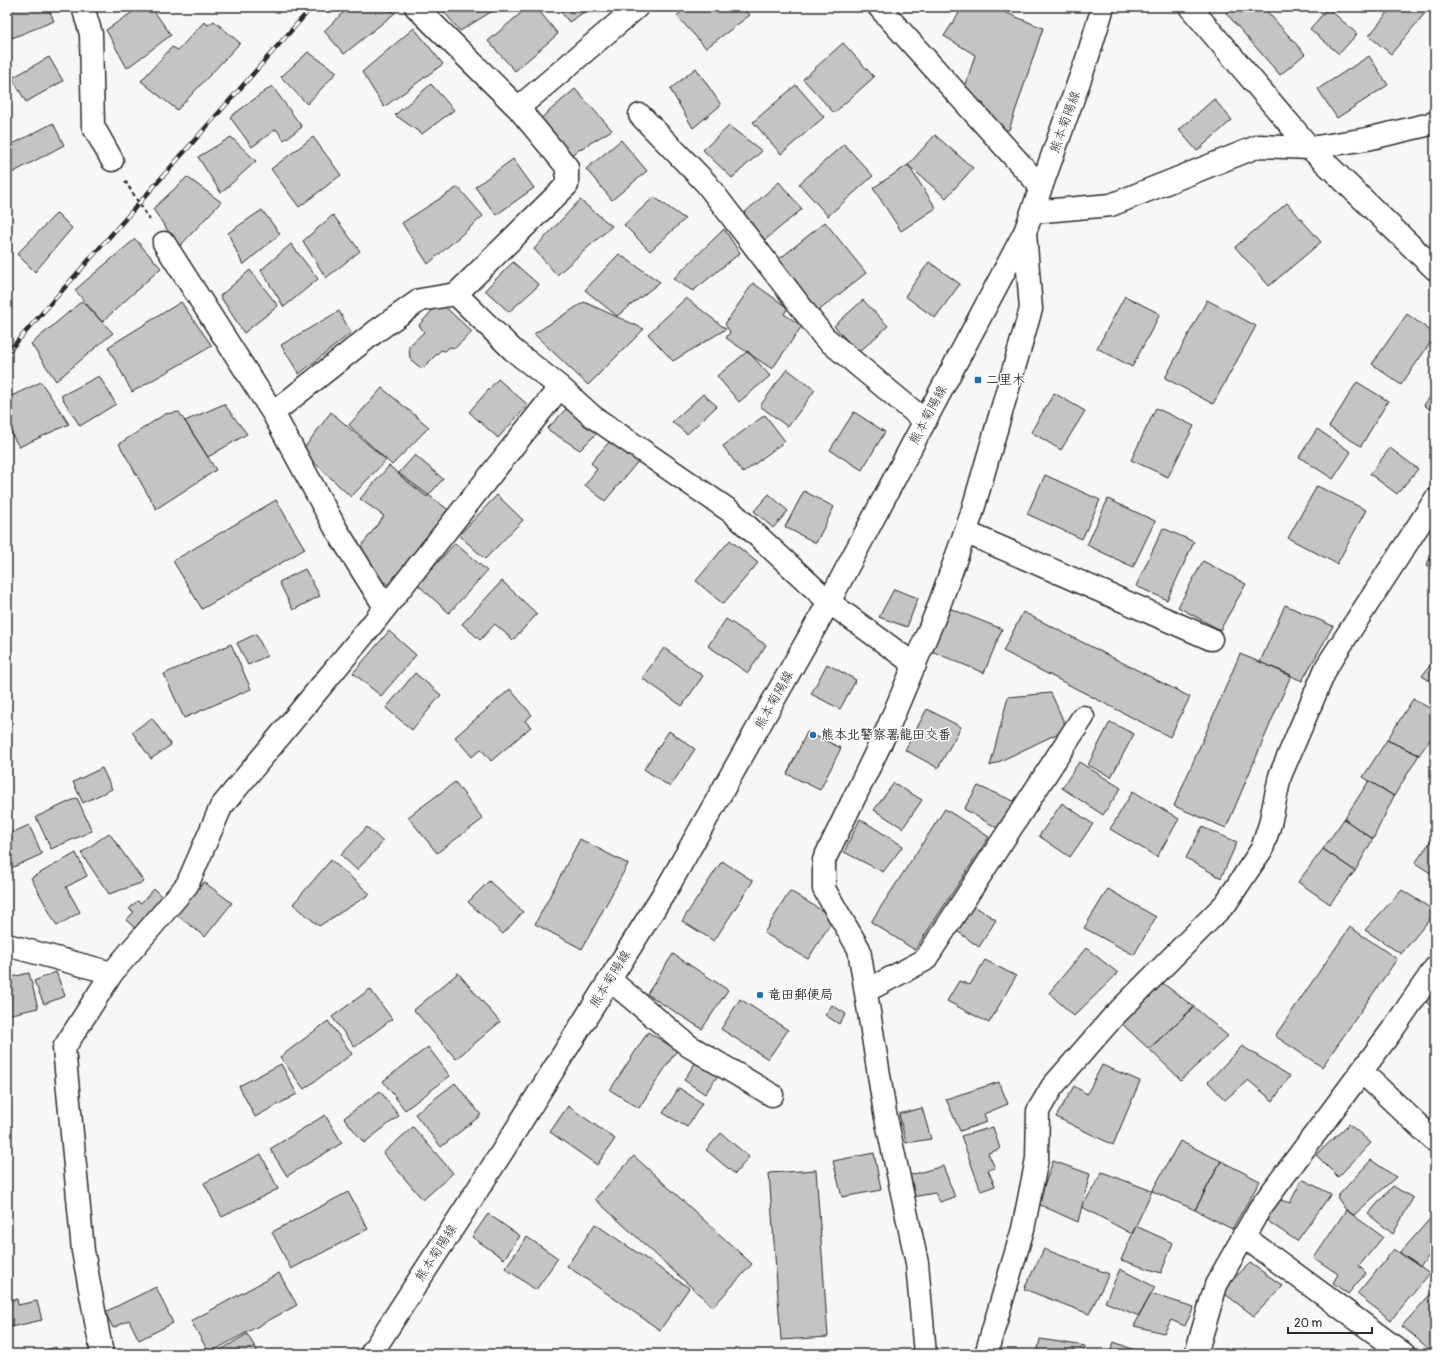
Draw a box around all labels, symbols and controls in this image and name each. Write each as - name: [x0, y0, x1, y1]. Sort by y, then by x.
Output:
- street label: 熊本菊陽線: [1046, 88, 1084, 155]
- place label: 二里木: [986, 372, 1025, 388]
- marker: 二里木: [973, 375, 983, 385]
- street label: 熊本菊陽線: [906, 382, 951, 447]
- street label: 熊本菊陽線: [751, 667, 797, 732]
- place label: 熊本北警察署龍田交番: [821, 727, 951, 743]
- marker: 熊本北警察署龍田交番: [808, 730, 818, 740]
- street label: 熊本菊陽線: [586, 946, 635, 1011]
- place label: 竜田郵便局: [768, 987, 833, 1003]
- marker: 竜田郵便局: [755, 990, 765, 1000]
- street label: 熊本菊陽線: [412, 1221, 461, 1285]
- scale bar: [1288, 1309, 1372, 1335]
- text: 20 m: [1294, 1316, 1323, 1331]

